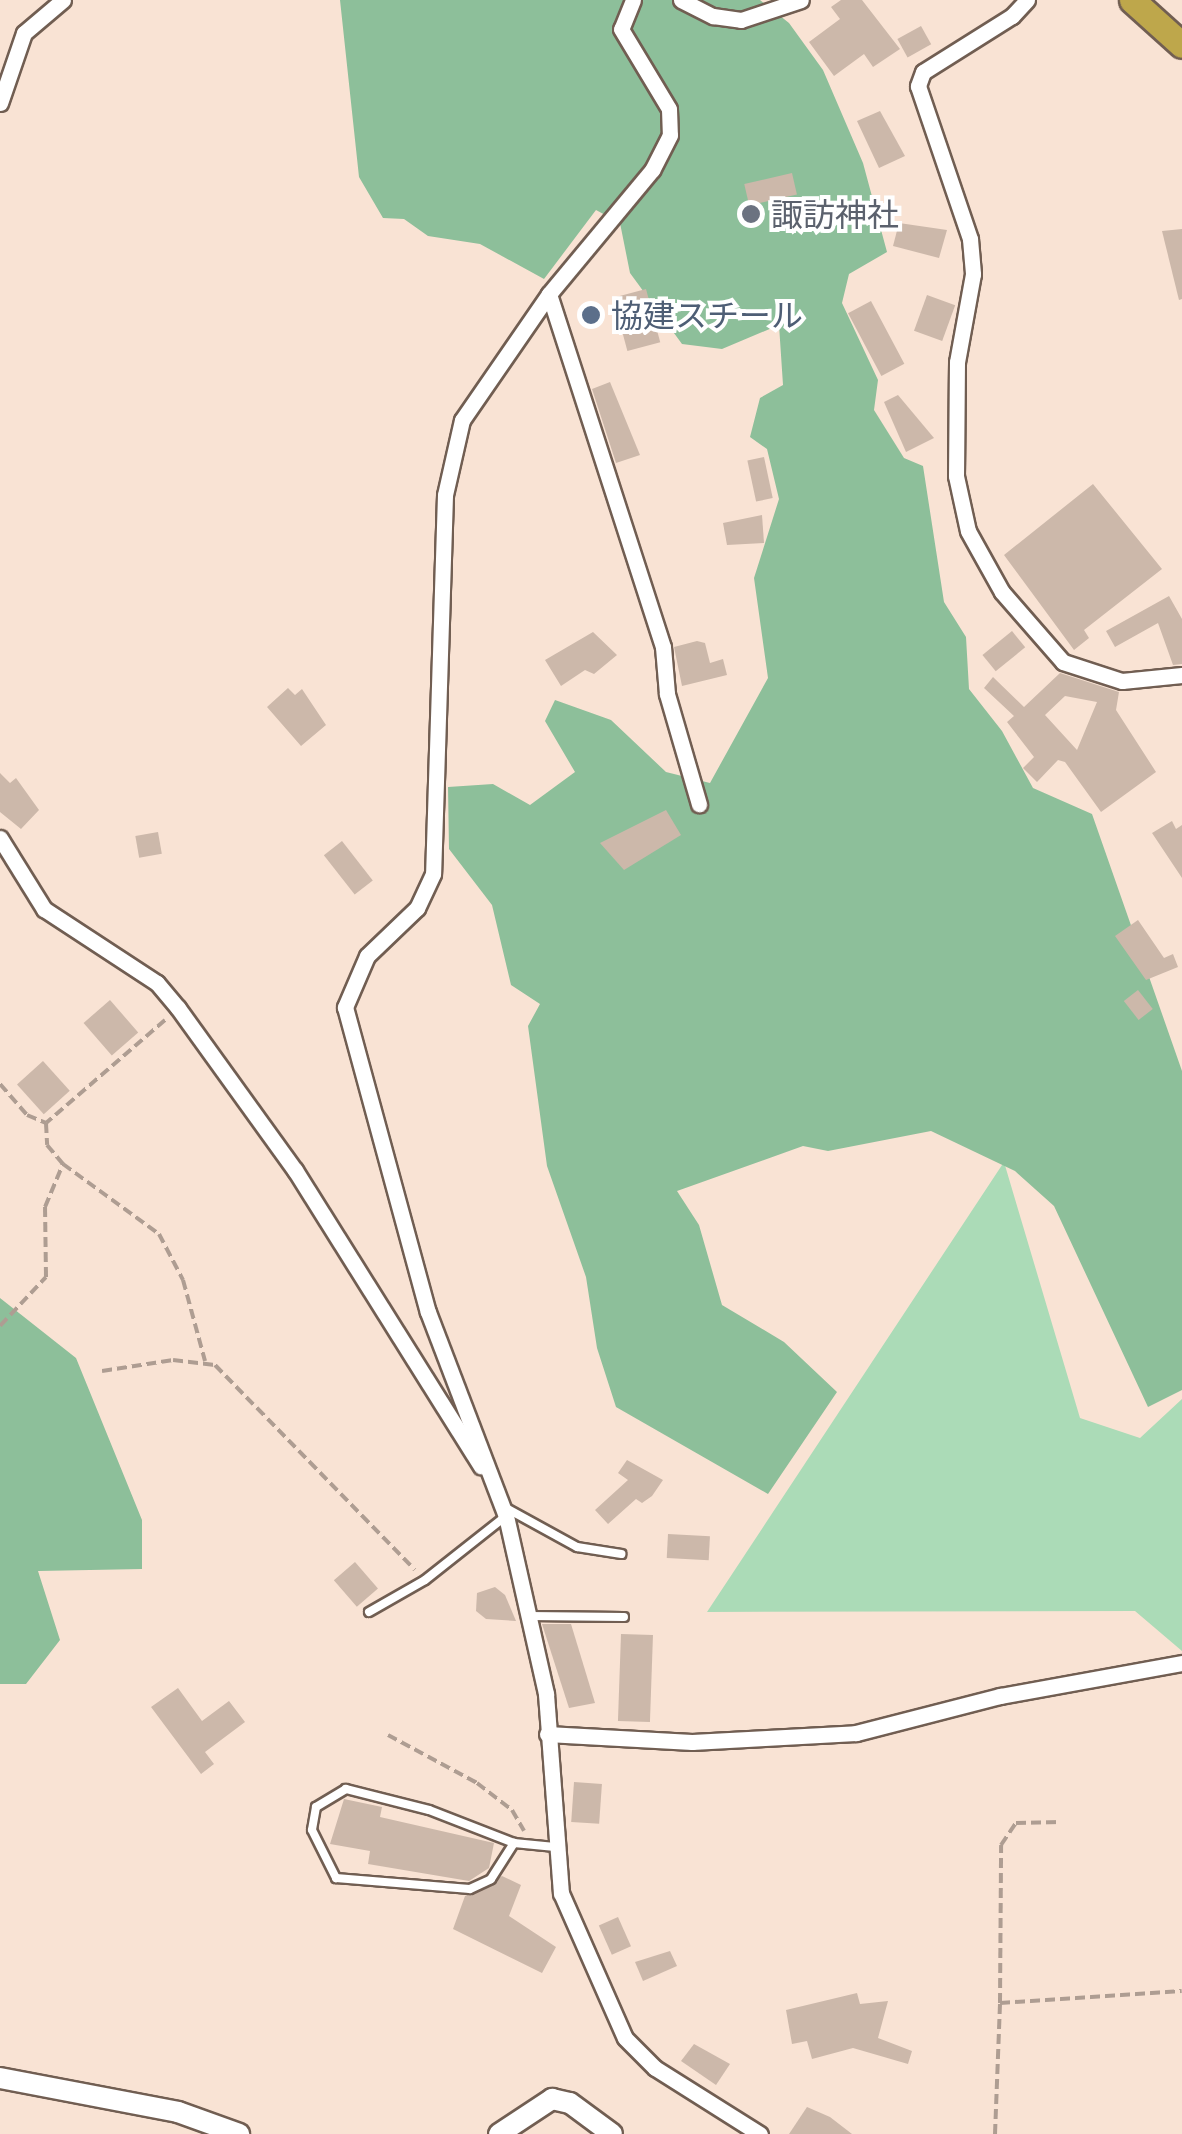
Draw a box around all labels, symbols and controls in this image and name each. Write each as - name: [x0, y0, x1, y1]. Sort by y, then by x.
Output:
- place label: 諏訪神社: [771, 195, 899, 233]
- marker: 諏訪神社: [740, 203, 762, 225]
- place label: 協建スチール: [611, 296, 803, 334]
- marker: 協建スチール: [580, 304, 602, 326]

